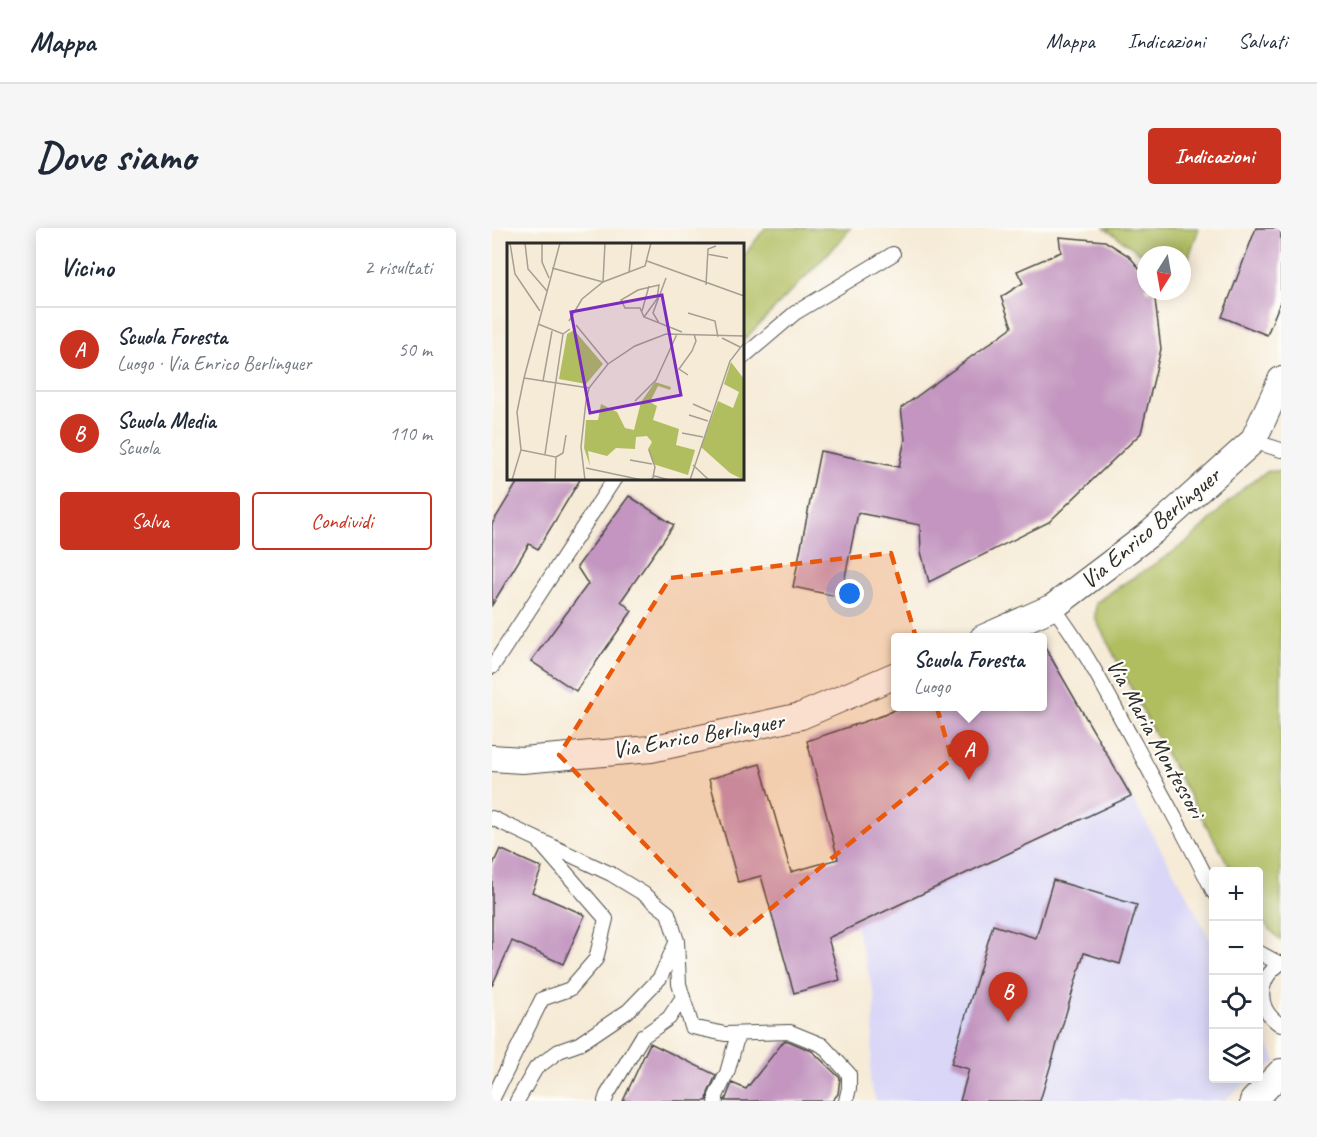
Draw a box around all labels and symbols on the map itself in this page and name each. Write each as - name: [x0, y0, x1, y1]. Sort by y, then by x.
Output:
- inset map: [507, 243, 744, 480]
- north arrow: [1137, 246, 1191, 300]
- street label: Via Enrico Berlinguer: [1074, 459, 1228, 595]
- your location: [835, 579, 864, 608]
- street label: Via Maria Montessori: [1100, 653, 1214, 826]
- street label: Via Enrico Berlinguer: [610, 705, 788, 765]
- pin: A: [950, 730, 988, 780]
- pin: B: [988, 972, 1028, 1022]

